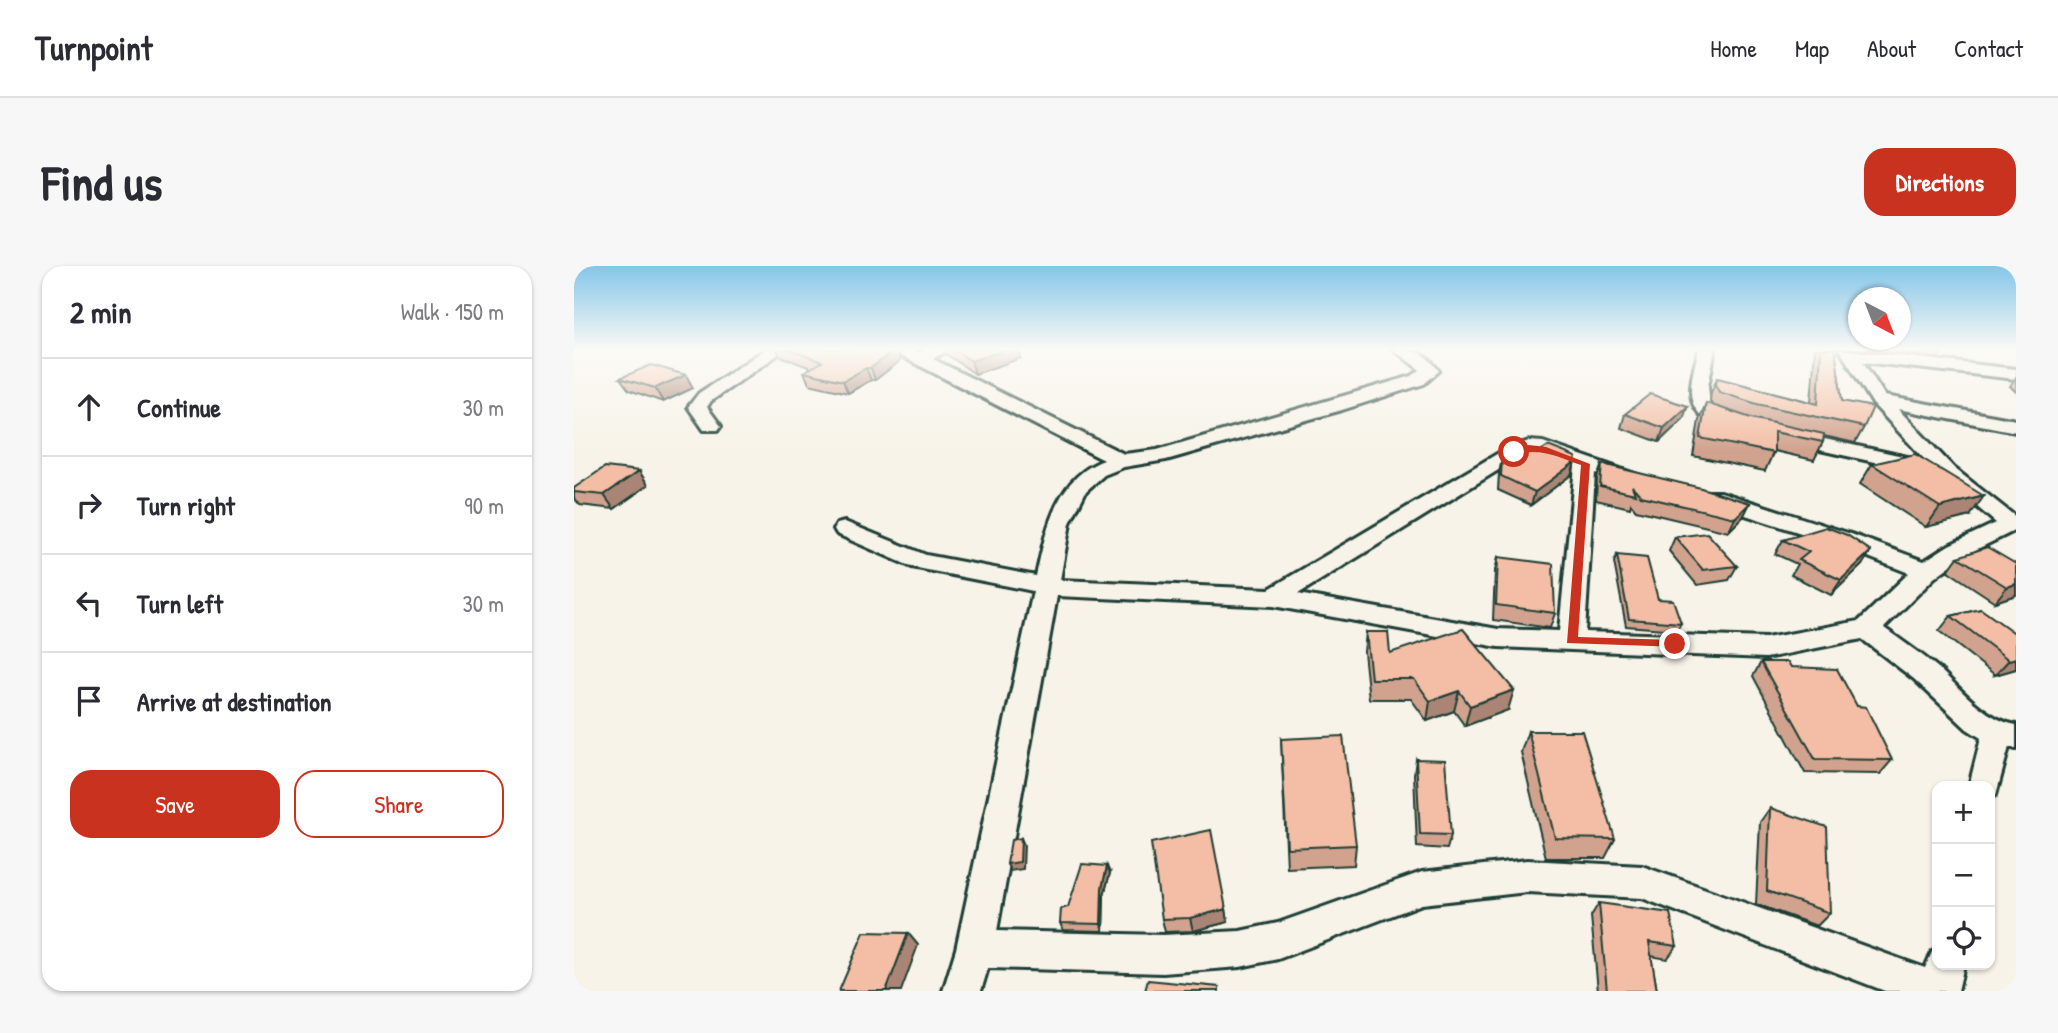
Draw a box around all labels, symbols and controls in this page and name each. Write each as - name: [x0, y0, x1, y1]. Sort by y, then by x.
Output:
- text: Turnpoint: [35, 26, 152, 70]
- text: Home: [1710, 32, 1757, 64]
- text: Map: [1795, 32, 1829, 64]
- text: About: [1867, 32, 1916, 64]
- text: Contact: [1954, 32, 2023, 64]
- button: Directions: [1864, 148, 2016, 216]
- text: Find us: [42, 149, 162, 215]
- north arrow: [1848, 287, 1911, 350]
- text: 2 min: [70, 292, 132, 332]
- text: Walk · 150 m: [401, 296, 504, 327]
- icon: ahead: [70, 388, 108, 426]
- text: Continue: [137, 390, 221, 425]
- text: 30 m: [462, 392, 504, 423]
- route start: [1498, 436, 1529, 467]
- icon: right: [70, 486, 108, 524]
- text: Turn right: [137, 488, 235, 523]
- text: 90 m: [464, 490, 504, 521]
- icon: left: [70, 584, 108, 622]
- text: Turn left: [137, 586, 223, 621]
- text: 30 m: [462, 588, 504, 619]
- route end: [1659, 628, 1690, 659]
- icon: arrive: [70, 682, 108, 720]
- text: Arrive at destination: [137, 684, 332, 719]
- button: Save: [70, 770, 280, 838]
- button: Share: [294, 770, 504, 838]
- map controls: [1932, 781, 1995, 970]
- button: +: [1932, 781, 1995, 844]
- button: −: [1932, 844, 1995, 907]
- button: locate: [1932, 907, 1995, 970]

